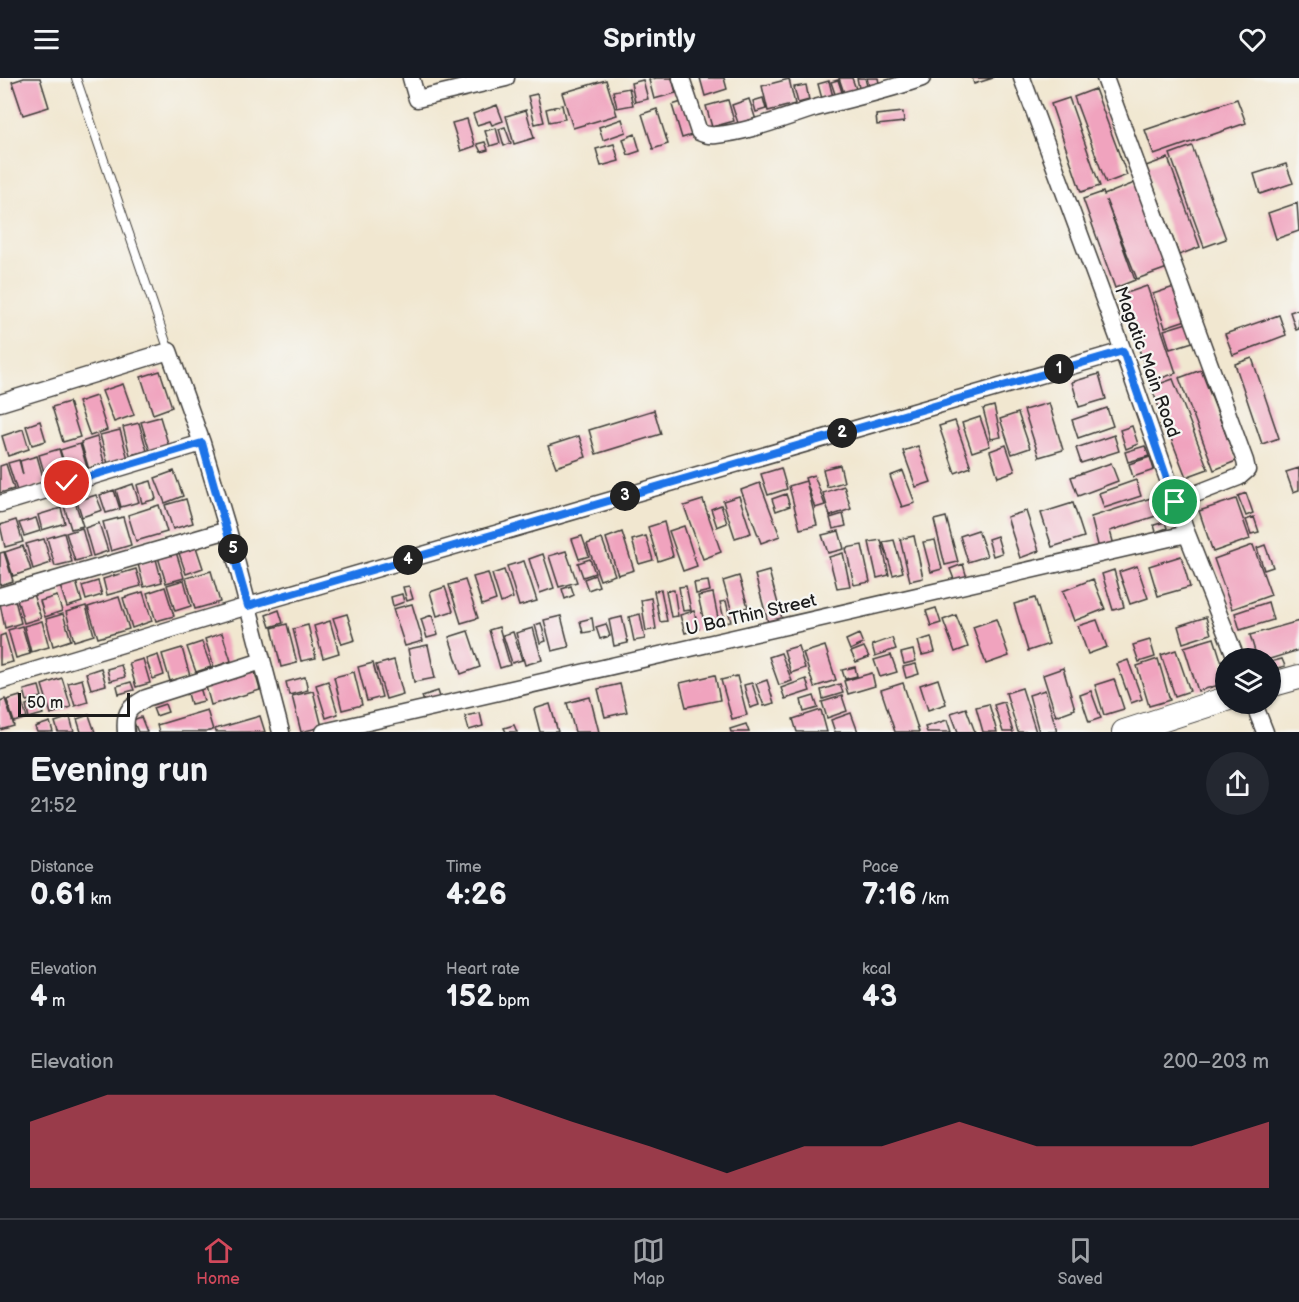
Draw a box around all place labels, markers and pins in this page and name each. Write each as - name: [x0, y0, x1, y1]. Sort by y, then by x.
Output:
- pin: 1: [1044, 354, 1074, 384]
- pin: 2: [827, 418, 857, 448]
- pin: [41, 457, 92, 508]
- pin: [1149, 476, 1200, 527]
- pin: 3: [610, 481, 640, 511]
- pin: 5: [218, 534, 248, 564]
- pin: 4: [393, 545, 423, 575]

